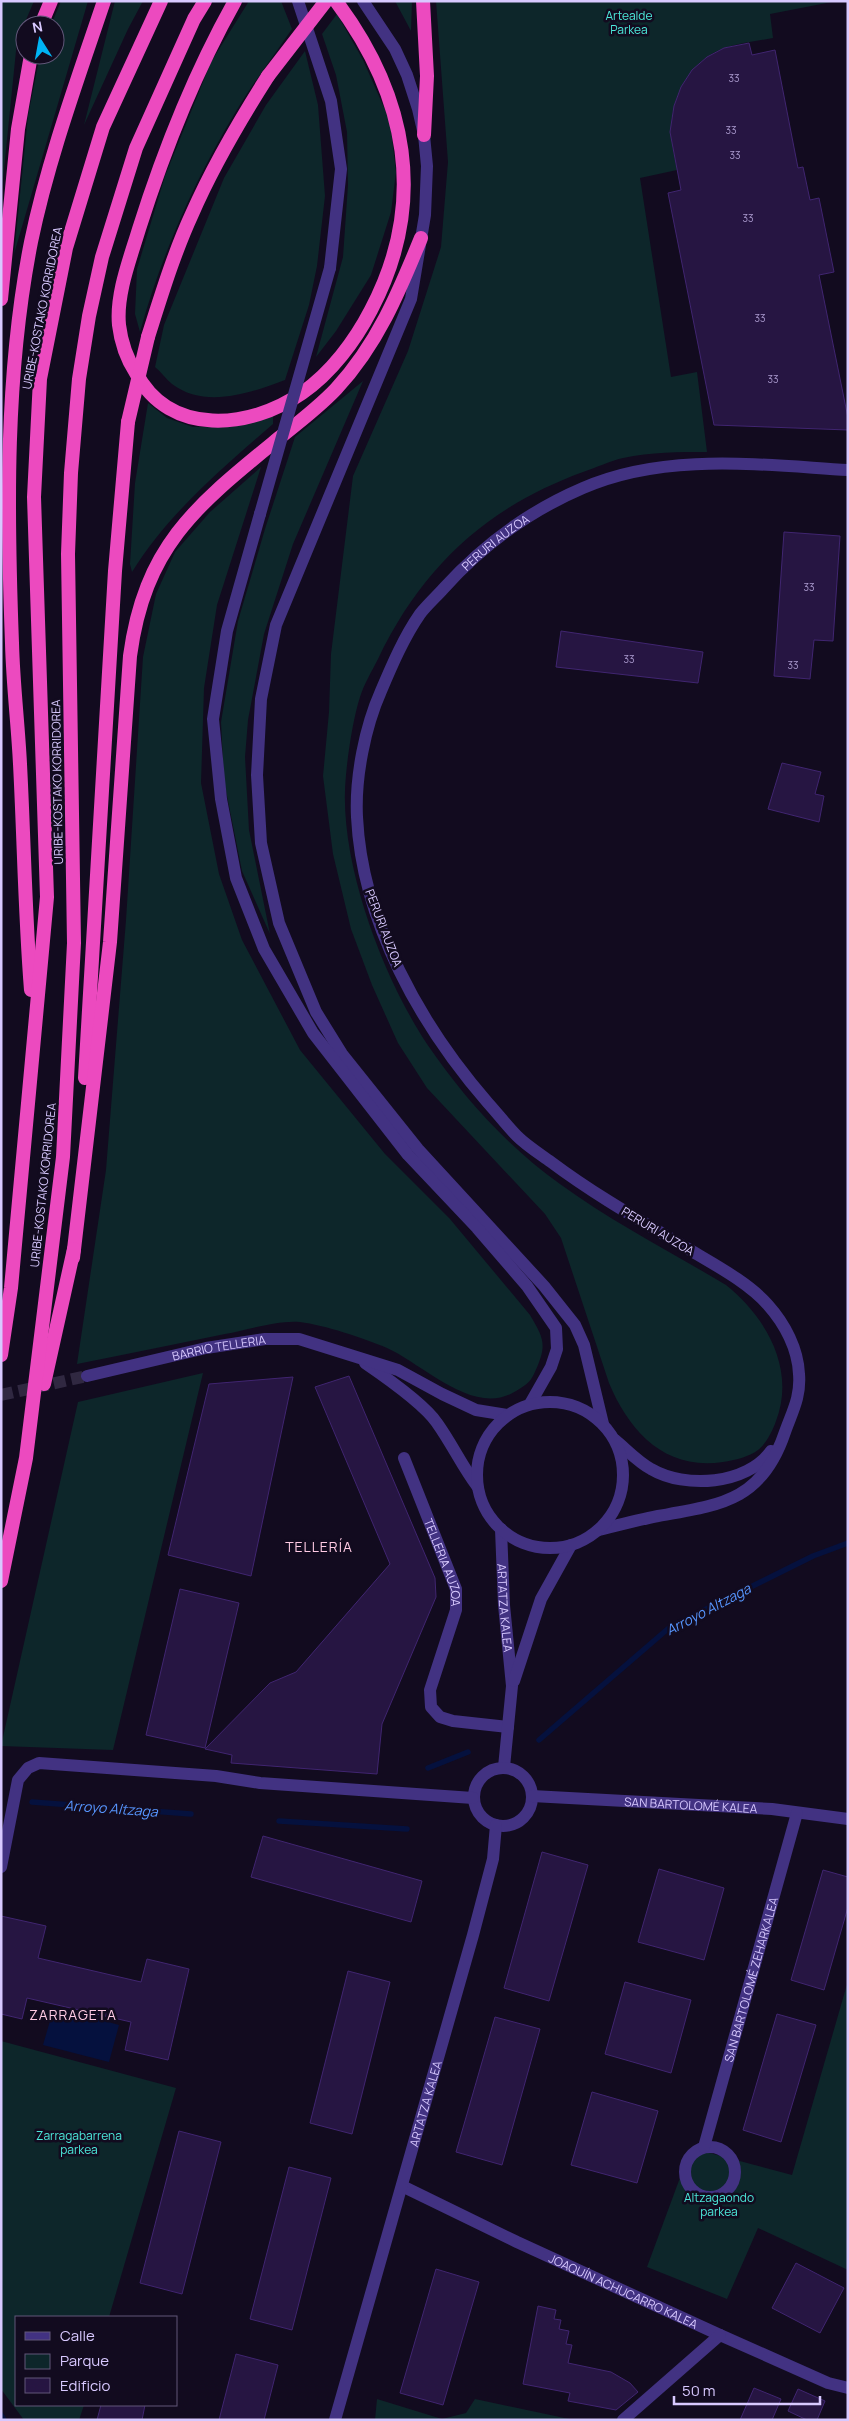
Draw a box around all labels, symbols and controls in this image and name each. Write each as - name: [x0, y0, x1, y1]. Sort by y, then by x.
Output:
- park label: Artealde Parkea: [606, 7, 652, 38]
- north arrow: [15, 15, 65, 65]
- text: N: [31, 16, 44, 37]
- house number: 33: [728, 71, 740, 85]
- house number: 33: [725, 123, 737, 137]
- house number: 33: [729, 148, 741, 162]
- house number: 33: [742, 211, 754, 225]
- street label: URIBE-KOSTAKO KORRIDOREA: [18, 225, 66, 391]
- house number: 33: [754, 311, 766, 325]
- house number: 33: [767, 372, 779, 386]
- street label: PERURI AUZOA: [457, 510, 533, 574]
- house number: 33: [803, 580, 815, 594]
- house number: 33: [623, 652, 635, 666]
- house number: 33: [787, 658, 799, 672]
- street label: URIBE-KOSTAKO KORRIDOREA: [47, 699, 67, 865]
- street label: PERURI AUZOA: [361, 887, 407, 970]
- street label: URIBE-KOSTAKO KORRIDOREA: [26, 1102, 60, 1268]
- street label: PERURI AUZOA: [618, 1203, 698, 1260]
- street label: BARRIO TELLERIA: [170, 1330, 267, 1364]
- street label: TELLERIA AUZOA: [420, 1516, 465, 1607]
- district label: TELLERÍA: [285, 1537, 353, 1556]
- street label: ARTATZA KALEA: [494, 1563, 517, 1653]
- water label: Arroyo Altzaga: [662, 1578, 755, 1639]
- street label: SAN BARTOLOMÉ KALEA: [624, 1793, 758, 1817]
- water label: Arroyo Altzaga: [64, 1795, 160, 1821]
- street label: SAN BARTOLOMÉ ZEHARKALEA: [720, 1894, 782, 2064]
- district label: ZARRAGETA: [29, 2005, 117, 2024]
- street label: ARTATZA KALEA: [405, 2058, 445, 2149]
- park label: Zarragabarrena parkea: [36, 2127, 122, 2158]
- park label: Altzagaondo parkea: [684, 2189, 754, 2220]
- street label: JOAQUÍN ACHUCARRO KALEA: [546, 2249, 701, 2332]
- legend: [15, 2316, 178, 2406]
- text: Calle: [60, 2325, 95, 2346]
- text: Parque: [60, 2350, 109, 2371]
- scale bar: [674, 2374, 820, 2406]
- text: Edificio: [60, 2375, 111, 2396]
- text: 50 m: [682, 2380, 716, 2401]

